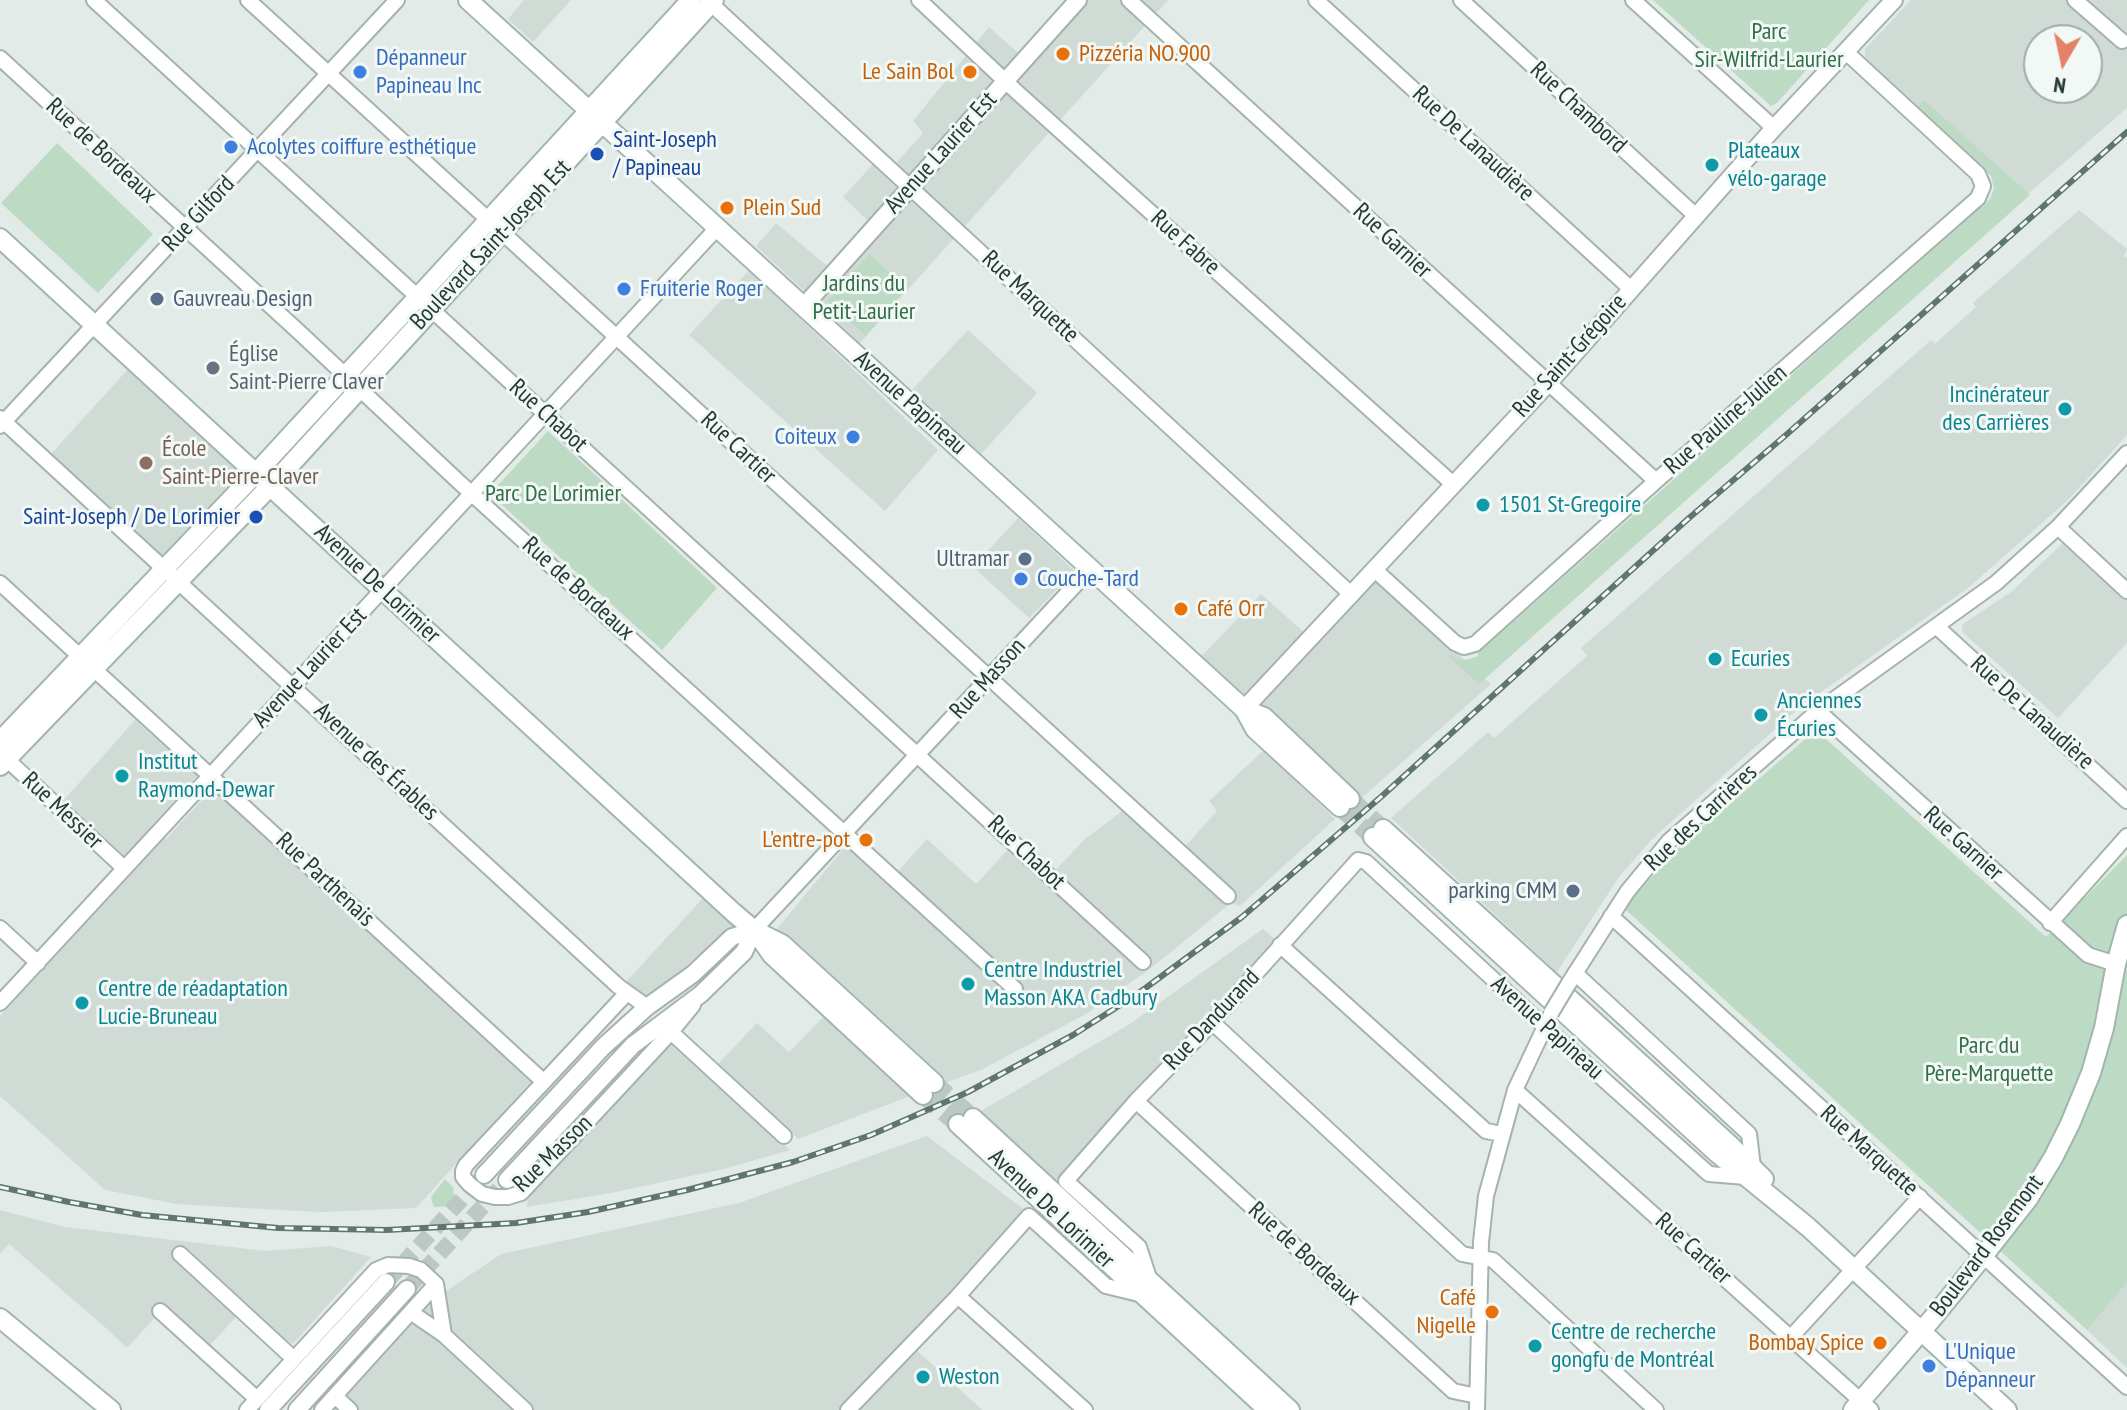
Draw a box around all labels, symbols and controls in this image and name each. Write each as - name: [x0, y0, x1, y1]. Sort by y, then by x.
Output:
- park label: Parc Sir-Wilfrid-Laurier: [1694, 18, 1844, 74]
- north arrow: [2023, 24, 2103, 104]
- place label: Pizzéria NO.900: [1079, 40, 1211, 68]
- place label: Dépanneur Papineau Inc: [376, 44, 482, 100]
- marker: Pizzéria NO.900: [1054, 45, 1072, 63]
- street label: Rue Chambord: [1524, 56, 1632, 160]
- place label: Le Sain Bol: [862, 58, 954, 86]
- marker: Dépanneur Papineau Inc: [351, 63, 369, 81]
- marker: Le Sain Bol: [961, 63, 979, 81]
- text: N: [2052, 71, 2068, 100]
- street label: Rue De Lanaudière: [1406, 80, 1540, 208]
- street label: Avenue Laurier Est: [879, 86, 1003, 220]
- street label: Rue de Bordeaux: [40, 92, 162, 210]
- place label: Saint-Joseph / Papineau: [613, 126, 717, 182]
- place label: Acolytes coiffure esthétique: [247, 133, 476, 161]
- place label: Plateaux vélo-garage: [1728, 137, 1827, 193]
- marker: Acolytes coiffure esthétique: [222, 138, 240, 156]
- marker: Saint-Joseph / Papineau: [588, 145, 606, 163]
- street label: Boulevard Saint-Joseph Est: [405, 154, 577, 336]
- marker: Plateaux vélo-garage: [1703, 156, 1721, 174]
- street label: Rue Gilford: [157, 170, 241, 258]
- place label: Plein Sud: [743, 194, 821, 222]
- street label: Rue Garnier: [1347, 197, 1437, 285]
- marker: Plein Sud: [718, 199, 736, 217]
- street label: Rue Fabre: [1144, 204, 1226, 282]
- street label: Rue Marquette: [976, 245, 1084, 349]
- park label: Jardins du Petit-Laurier: [813, 270, 915, 326]
- place label: Fruiterie Roger: [640, 275, 763, 303]
- marker: Fruiterie Roger: [615, 280, 633, 298]
- place label: Gauvreau Design: [173, 285, 312, 313]
- street label: Rue Saint-Grégoire: [1507, 288, 1633, 424]
- marker: Gauvreau Design: [148, 290, 166, 308]
- place label: Église Saint-Pierre Claver: [229, 340, 384, 396]
- street label: Avenue Papineau: [848, 345, 972, 461]
- marker: Église Saint-Pierre Claver: [204, 359, 222, 377]
- street label: Rue Pauline-Julien: [1659, 359, 1793, 481]
- street label: Rue Chabot: [503, 373, 593, 459]
- place label: Incinérateur des Carrières: [1942, 381, 2049, 437]
- marker: Incinérateur des Carrières: [2056, 400, 2074, 418]
- street label: Rue Cartier: [694, 406, 782, 490]
- place label: Coiteux: [774, 423, 837, 451]
- marker: Coiteux: [844, 428, 862, 446]
- place label: École Saint-Pierre-Claver: [162, 435, 319, 491]
- marker: École Saint-Pierre-Claver: [137, 454, 155, 472]
- park label: Parc De Lorimier: [485, 480, 621, 508]
- place label: 1501 St-Gregoire: [1499, 491, 1641, 519]
- marker: 1501 St-Gregoire: [1474, 496, 1492, 514]
- place label: Saint-Joseph / De Lorimier: [23, 503, 240, 531]
- marker: Saint-Joseph / De Lorimier: [247, 508, 265, 526]
- street label: Avenue De Lorimier: [308, 518, 446, 650]
- street label: Rue de Bordeaux: [516, 531, 640, 647]
- place label: Ultramar: [936, 545, 1009, 573]
- marker: Ultramar: [1016, 550, 1034, 568]
- place label: Couche-Tard: [1037, 565, 1139, 593]
- marker: Couche-Tard: [1012, 570, 1030, 588]
- place label: Café Orr: [1197, 595, 1265, 623]
- marker: Café Orr: [1172, 600, 1190, 618]
- street label: Avenue Laurier Est: [247, 602, 373, 734]
- street label: Rue Masson: [944, 633, 1032, 725]
- place label: Ecuries: [1731, 645, 1790, 673]
- marker: Ecuries: [1706, 650, 1724, 668]
- street label: Rue De Lanaudière: [1964, 650, 2100, 776]
- place label: Anciennes Écuries: [1777, 687, 1862, 743]
- street label: Avenue des Érables: [308, 697, 444, 827]
- marker: Anciennes Écuries: [1752, 706, 1770, 724]
- place label: Institut Raymond-Dewar: [138, 748, 275, 804]
- street label: Rue des Carrières: [1639, 759, 1763, 877]
- street label: Rue Messier: [16, 766, 108, 856]
- marker: Institut Raymond-Dewar: [113, 767, 131, 785]
- street label: Rue Garnier: [1917, 801, 2009, 887]
- street label: Rue Chabot: [981, 810, 1071, 896]
- place label: L'entre-pot: [762, 826, 850, 854]
- street label: Rue Parthenais: [270, 827, 380, 933]
- marker: L'entre-pot: [857, 831, 875, 849]
- place label: parking CMM: [1448, 877, 1557, 905]
- marker: parking CMM: [1564, 882, 1582, 900]
- place label: Centre Industriel Masson AKA Cadbury: [984, 956, 1157, 1012]
- street label: Rue Dandurand: [1158, 964, 1266, 1076]
- street label: Avenue Papineau: [1485, 970, 1609, 1086]
- place label: Centre de réadaptation Lucie-Bruneau: [98, 975, 288, 1031]
- marker: Centre Industriel Masson AKA Cadbury: [959, 975, 977, 993]
- marker: Centre de réadaptation Lucie-Bruneau: [73, 994, 91, 1012]
- park label: Parc du Père-Marquette: [1925, 1032, 2053, 1088]
- street label: Rue Marquette: [1814, 1099, 1924, 1203]
- street label: Rue Masson: [507, 1109, 599, 1199]
- street label: Avenue De Lorimier: [982, 1143, 1120, 1275]
- street label: Boulevard Rosemont: [1924, 1169, 2050, 1323]
- street label: Rue de Bordeaux: [1242, 1196, 1366, 1312]
- street label: Rue Cartier: [1649, 1207, 1737, 1291]
- place label: Café Nigelle: [1417, 1284, 1476, 1340]
- marker: Café Nigelle: [1483, 1303, 1501, 1321]
- place label: Centre de recherche gongfu de Montréal: [1551, 1318, 1716, 1374]
- place label: Bombay Spice: [1749, 1329, 1864, 1357]
- marker: Bombay Spice: [1871, 1334, 1889, 1352]
- marker: Centre de recherche gongfu de Montréal: [1526, 1337, 1544, 1355]
- place label: L'Unique Dépanneur: [1945, 1338, 2036, 1394]
- marker: L'Unique Dépanneur: [1920, 1357, 1938, 1375]
- place label: Weston: [939, 1363, 1000, 1391]
- marker: Weston: [914, 1368, 932, 1386]

